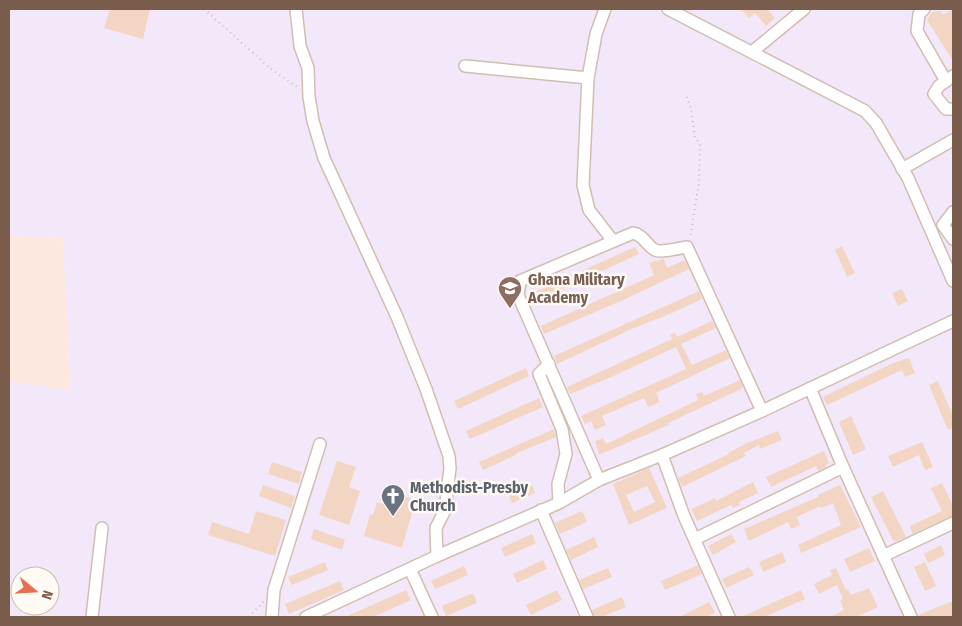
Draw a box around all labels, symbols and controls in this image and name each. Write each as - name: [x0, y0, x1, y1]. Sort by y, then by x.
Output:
- place label: Ghana Military Academy: [527, 270, 625, 307]
- school or university icon: Ghana Military Academy: [497, 275, 523, 309]
- place label: Methodist-Presby Church: [410, 478, 529, 515]
- church icon: Methodist-Presby Church: [380, 483, 406, 517]
- north arrow: [10, 566, 60, 616]
- text: N: [38, 588, 56, 601]

